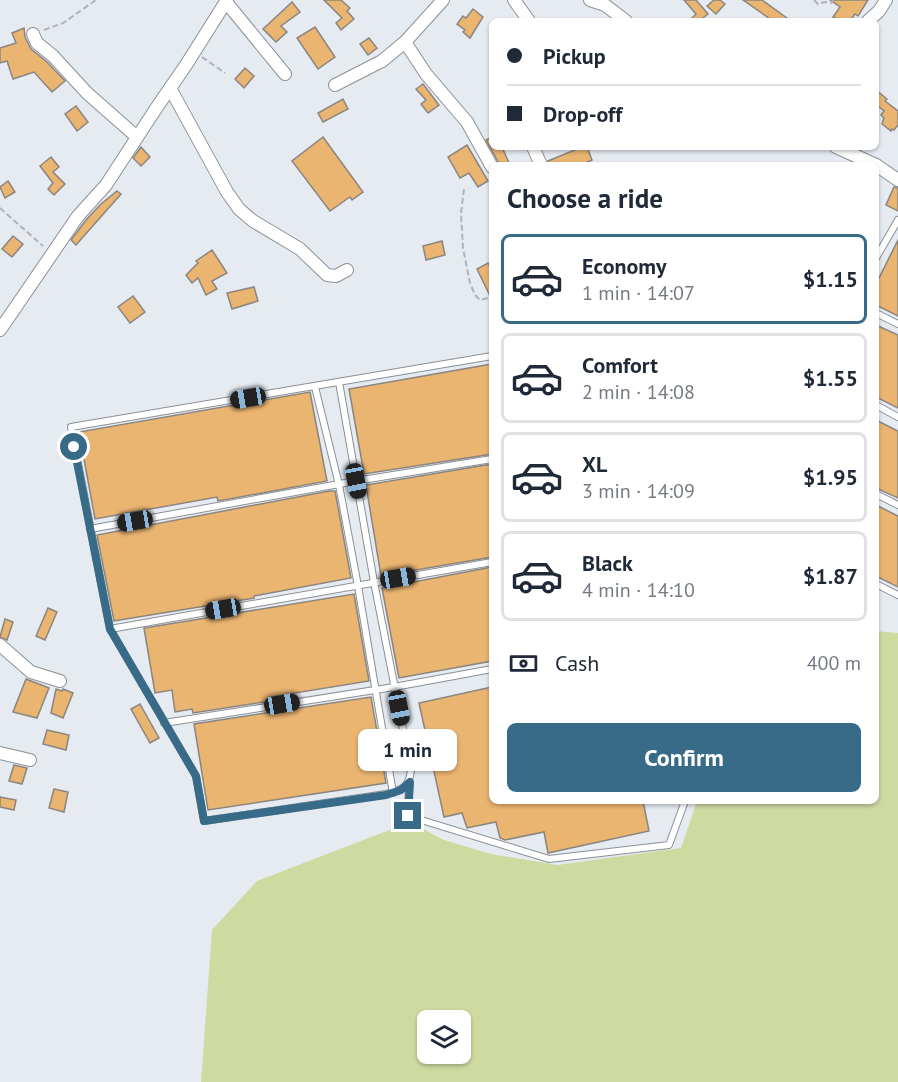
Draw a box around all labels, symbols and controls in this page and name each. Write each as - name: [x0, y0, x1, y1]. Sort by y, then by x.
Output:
- text: Pickup: [543, 42, 606, 70]
- text: Drop-off: [543, 100, 622, 128]
- text: Choose a ride: [507, 181, 663, 215]
- icon: car: [510, 252, 564, 306]
- text: Economy: [582, 252, 666, 280]
- text: $1.15: [803, 265, 858, 293]
- text: 1 min · 14:07: [582, 280, 695, 306]
- icon: car: [510, 351, 564, 405]
- text: Comfort: [582, 351, 658, 379]
- text: $1.55: [803, 364, 858, 392]
- text: 2 min · 14:08: [582, 379, 695, 405]
- car: [229, 386, 267, 410]
- route start: [60, 433, 87, 460]
- icon: car: [510, 450, 564, 504]
- text: XL: [582, 450, 607, 478]
- car: [344, 462, 368, 500]
- text: $1.95: [803, 463, 858, 491]
- text: 3 min · 14:09: [582, 478, 695, 504]
- car: [116, 509, 154, 533]
- icon: car: [510, 549, 564, 603]
- text: Black: [582, 549, 633, 577]
- text: $1.87: [803, 562, 858, 590]
- car: [379, 566, 417, 590]
- text: 4 min · 14:10: [582, 577, 695, 603]
- car: [204, 597, 242, 621]
- icon: cash: [507, 647, 540, 680]
- text: Cash: [555, 649, 599, 677]
- text: 400 m: [807, 650, 861, 676]
- car: [387, 689, 411, 727]
- car: [263, 692, 301, 716]
- button: Confirm: [507, 723, 861, 792]
- callout: 1 min: [358, 729, 458, 771]
- text: 1 min: [383, 737, 432, 763]
- route end: [394, 802, 421, 829]
- map controls: [417, 1010, 471, 1064]
- button: layers: [417, 1010, 471, 1064]

